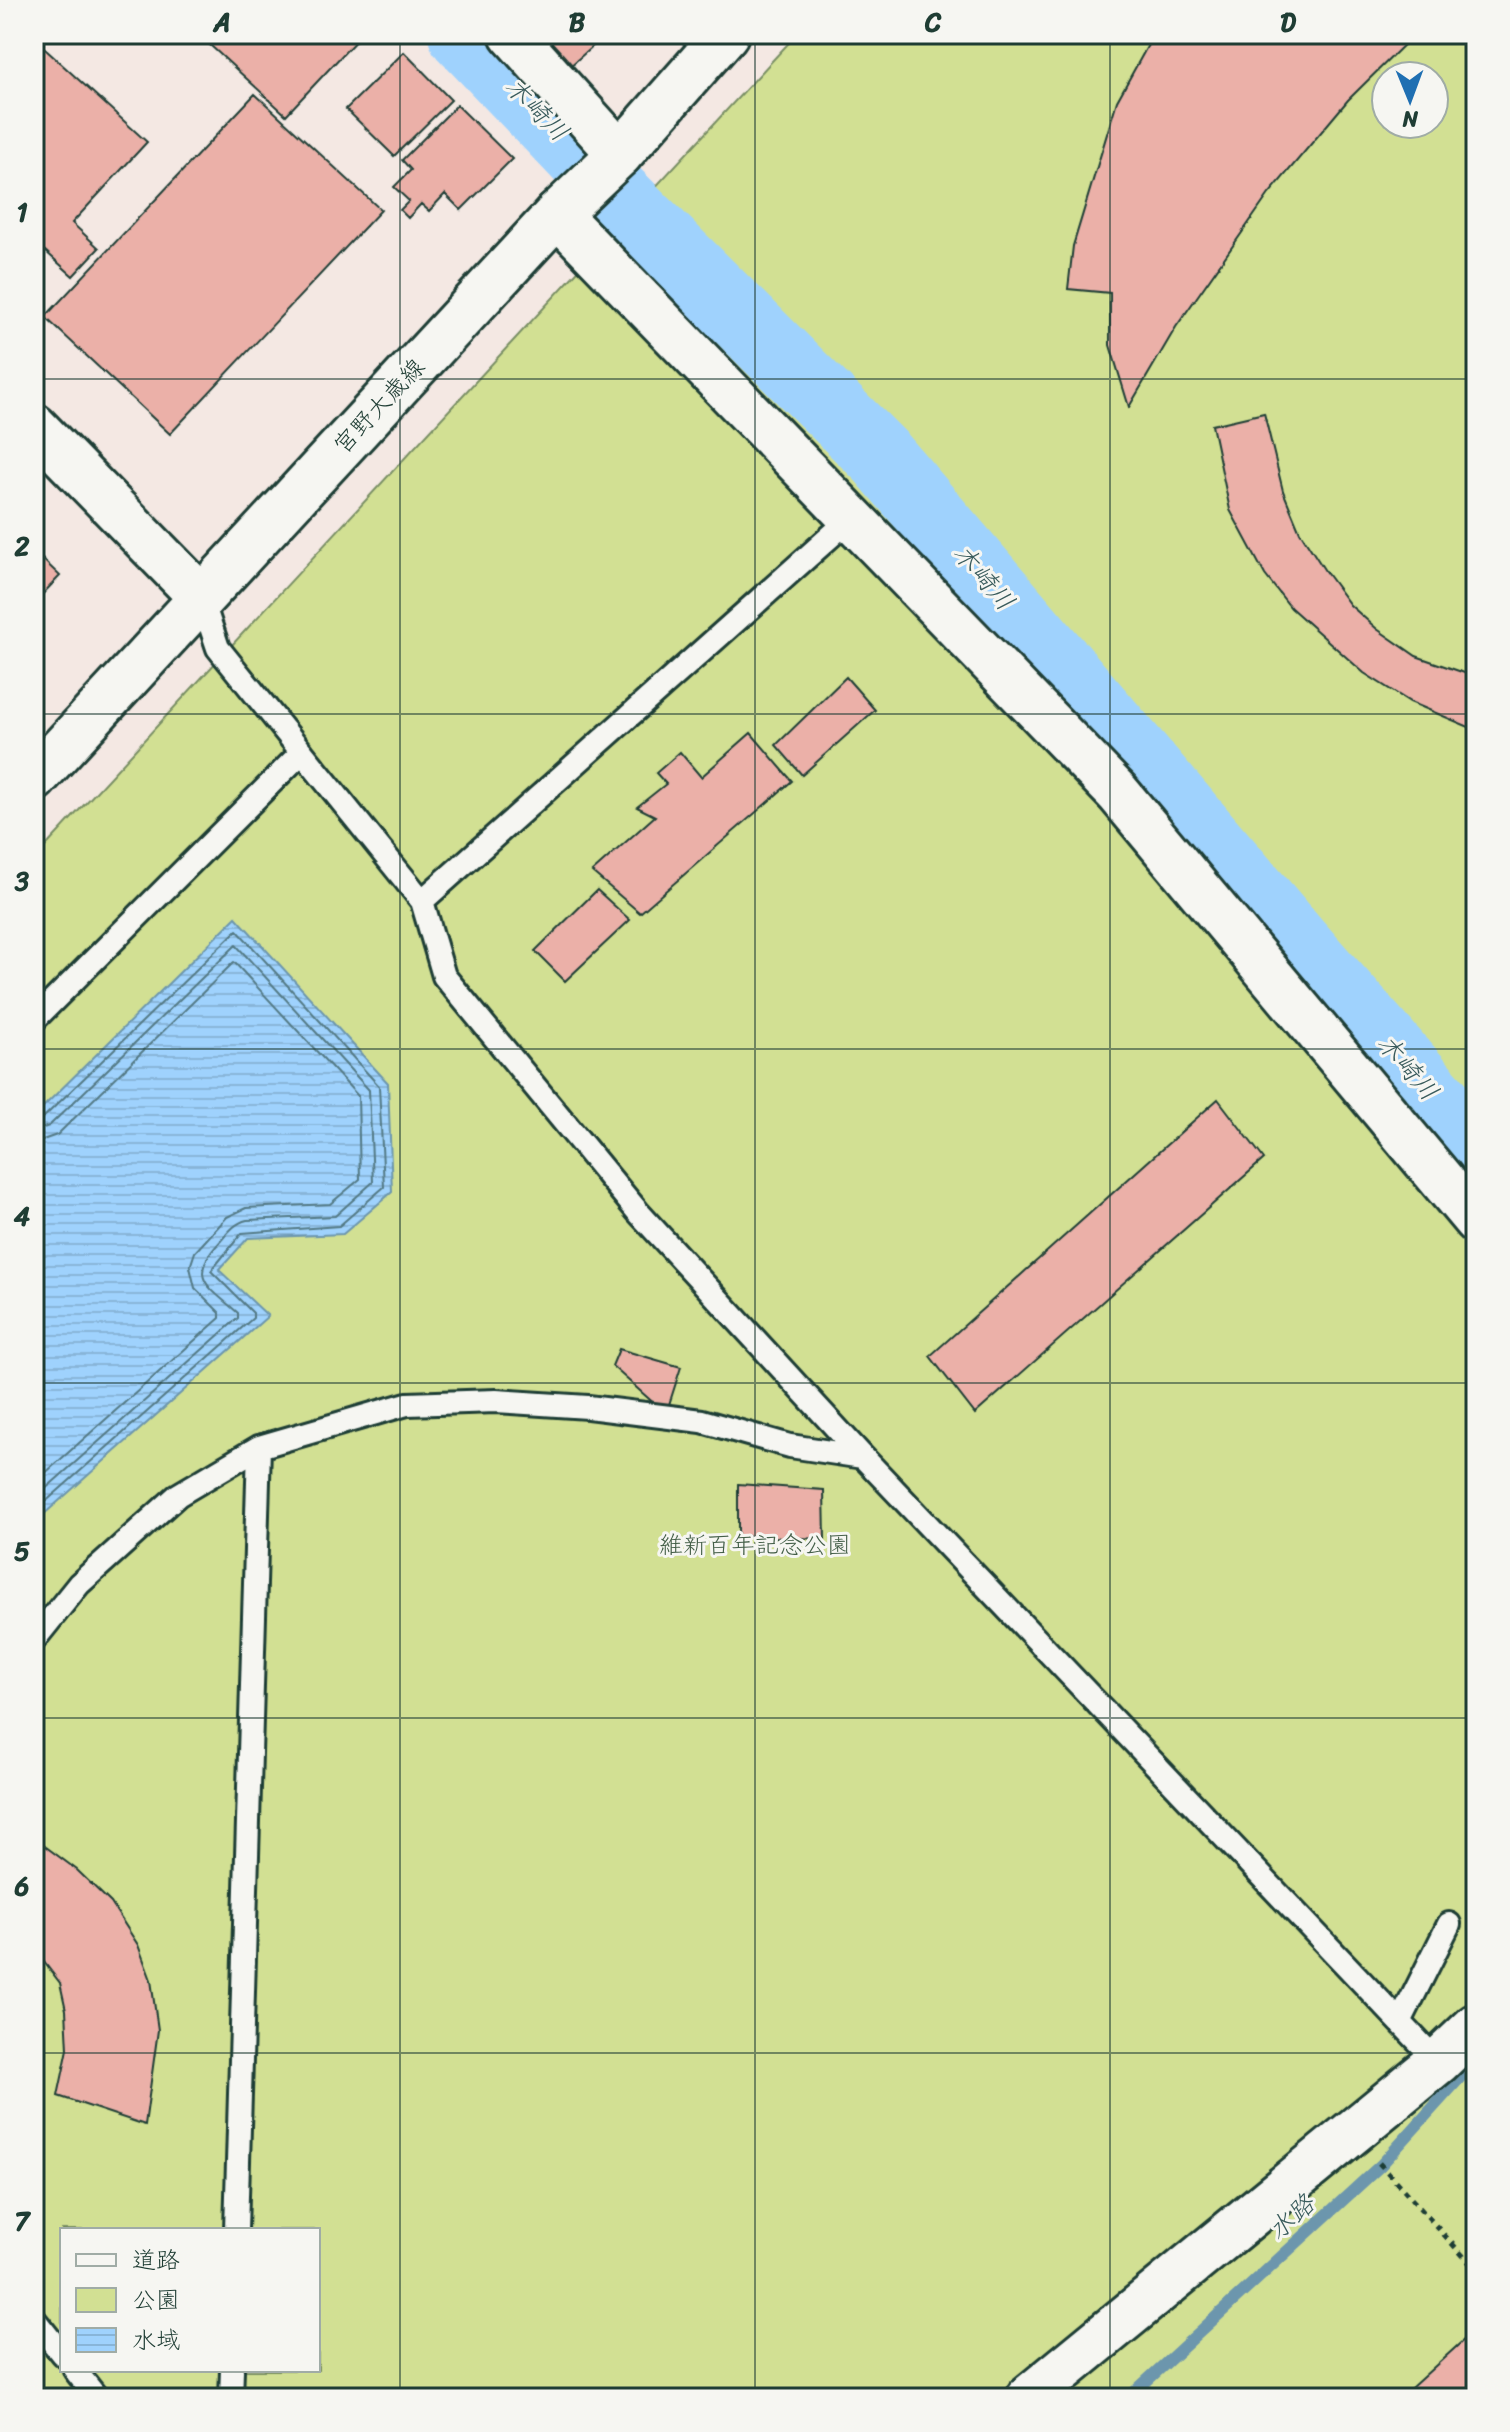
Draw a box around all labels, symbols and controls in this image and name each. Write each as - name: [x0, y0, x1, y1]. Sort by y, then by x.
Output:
- text: A: [212, 0, 231, 45]
- text: B: [569, 0, 586, 45]
- text: C: [924, 0, 942, 45]
- text: D: [1280, 0, 1296, 45]
- north arrow: [1370, 60, 1450, 140]
- water label: 木崎川: [493, 65, 581, 153]
- text: N: [1402, 100, 1419, 139]
- text: 1: [16, 189, 28, 235]
- street label: 宮野大歳線: [323, 348, 435, 464]
- text: 2: [13, 523, 30, 569]
- water label: 木崎川: [941, 532, 1027, 622]
- text: 3: [14, 858, 30, 904]
- water label: 木崎川: [1365, 1022, 1451, 1112]
- text: 4: [14, 1193, 30, 1239]
- park label: 維新百年記念公園: [659, 1524, 851, 1566]
- text: 5: [14, 1528, 30, 1574]
- text: 6: [14, 1863, 30, 1909]
- water label: 水路: [1256, 2181, 1327, 2252]
- text: 7: [15, 2198, 32, 2244]
- legend: [60, 2228, 320, 2372]
- text: 道路: [132, 2239, 180, 2281]
- text: 公園: [132, 2279, 180, 2321]
- text: 水域: [132, 2319, 180, 2361]

